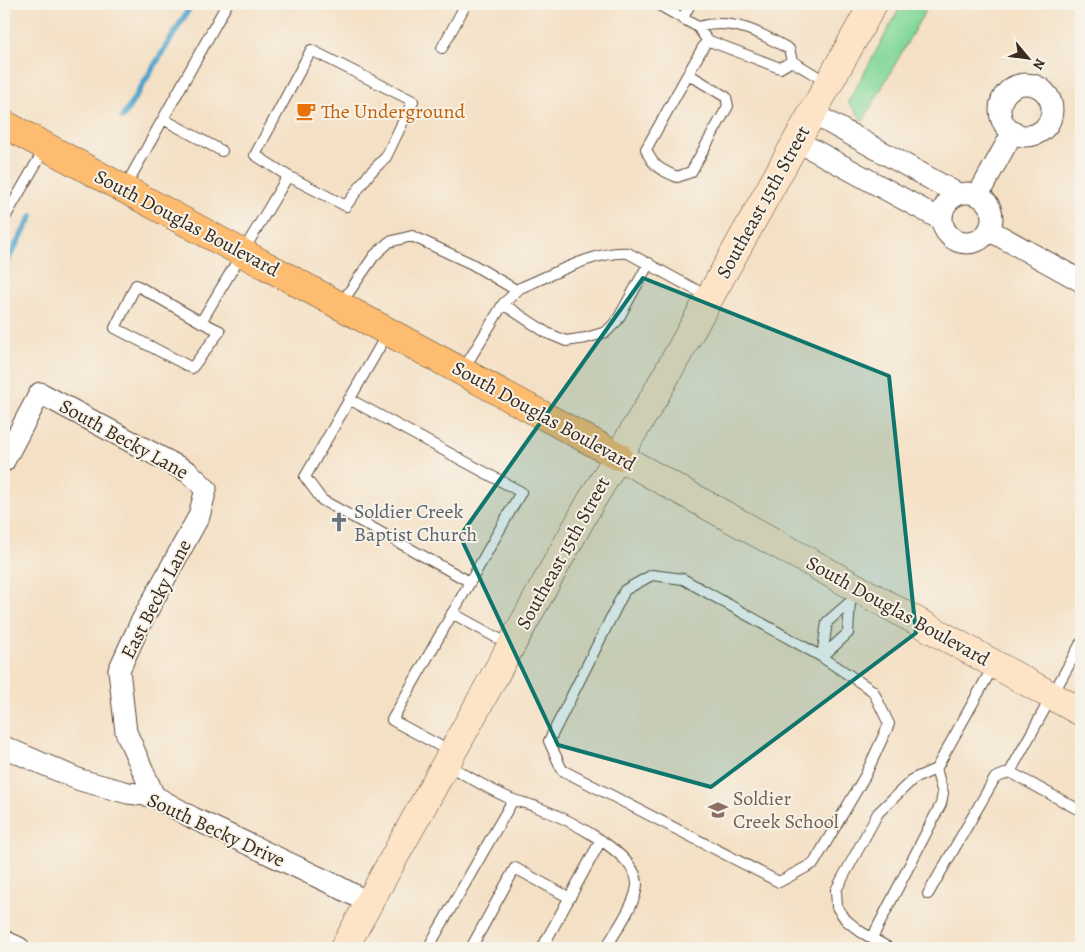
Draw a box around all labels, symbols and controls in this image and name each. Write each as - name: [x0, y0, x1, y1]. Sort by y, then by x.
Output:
- north arrow: [1002, 32, 1052, 82]
- text: N: [1028, 55, 1050, 73]
- place label: The Underground: [321, 98, 465, 125]
- cafe icon: The Underground: [295, 100, 317, 122]
- street label: Southeast 15th Street: [710, 120, 816, 283]
- street label: South Douglas Boulevard: [90, 163, 284, 283]
- street label: South Douglas Boulevard: [447, 354, 641, 478]
- street label: South Becky Lane: [55, 392, 193, 486]
- street label: Southeast 15th Street: [510, 471, 616, 634]
- place label: Soldier Creek Baptist Church: [354, 498, 478, 548]
- church icon: Soldier Creek Baptist Church: [328, 511, 350, 533]
- street label: East Becky Lane: [114, 535, 198, 663]
- street label: South Douglas Boulevard: [801, 549, 995, 673]
- place label: Soldier Creek School: [733, 785, 839, 835]
- street label: South Becky Drive: [143, 786, 289, 874]
- school or university icon: Soldier Creek School: [707, 799, 729, 821]

